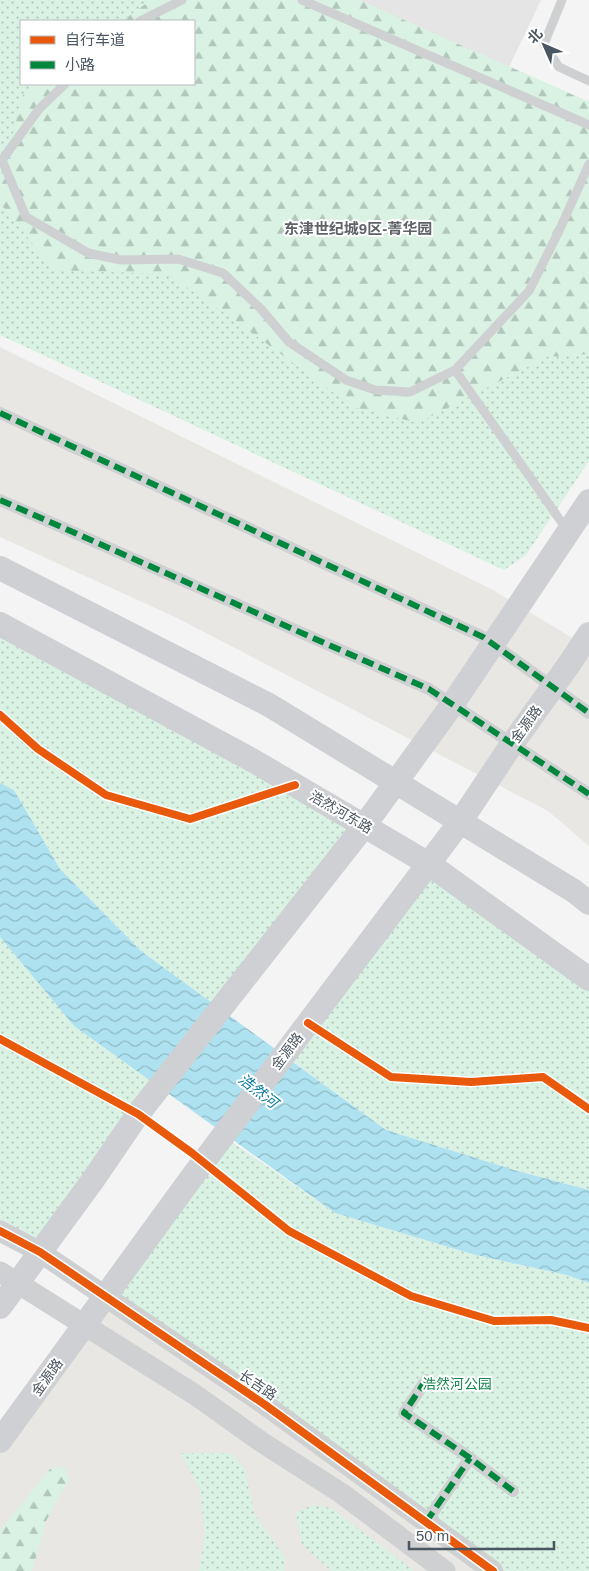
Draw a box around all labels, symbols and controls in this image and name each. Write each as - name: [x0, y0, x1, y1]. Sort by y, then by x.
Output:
- legend: [20, 20, 195, 85]
- north arrow: [519, 20, 569, 70]
- text: 北: [524, 25, 545, 46]
- text: 自行车道: [65, 31, 125, 48]
- text: 小路: [65, 56, 95, 73]
- district label: 东津世纪城9区-菁华园: [284, 220, 432, 237]
- street label: 金源路: [507, 702, 545, 746]
- street label: 浩然河东路: [307, 788, 375, 836]
- street label: 金源路: [268, 1029, 306, 1073]
- water label: 浩然河: [235, 1070, 284, 1113]
- street label: 金源路: [28, 1355, 66, 1399]
- street label: 长吉路: [236, 1367, 280, 1403]
- park label: 浩然河公园: [422, 1376, 492, 1392]
- scale bar: [409, 1518, 554, 1550]
- text: 50 m: [416, 1527, 449, 1544]

